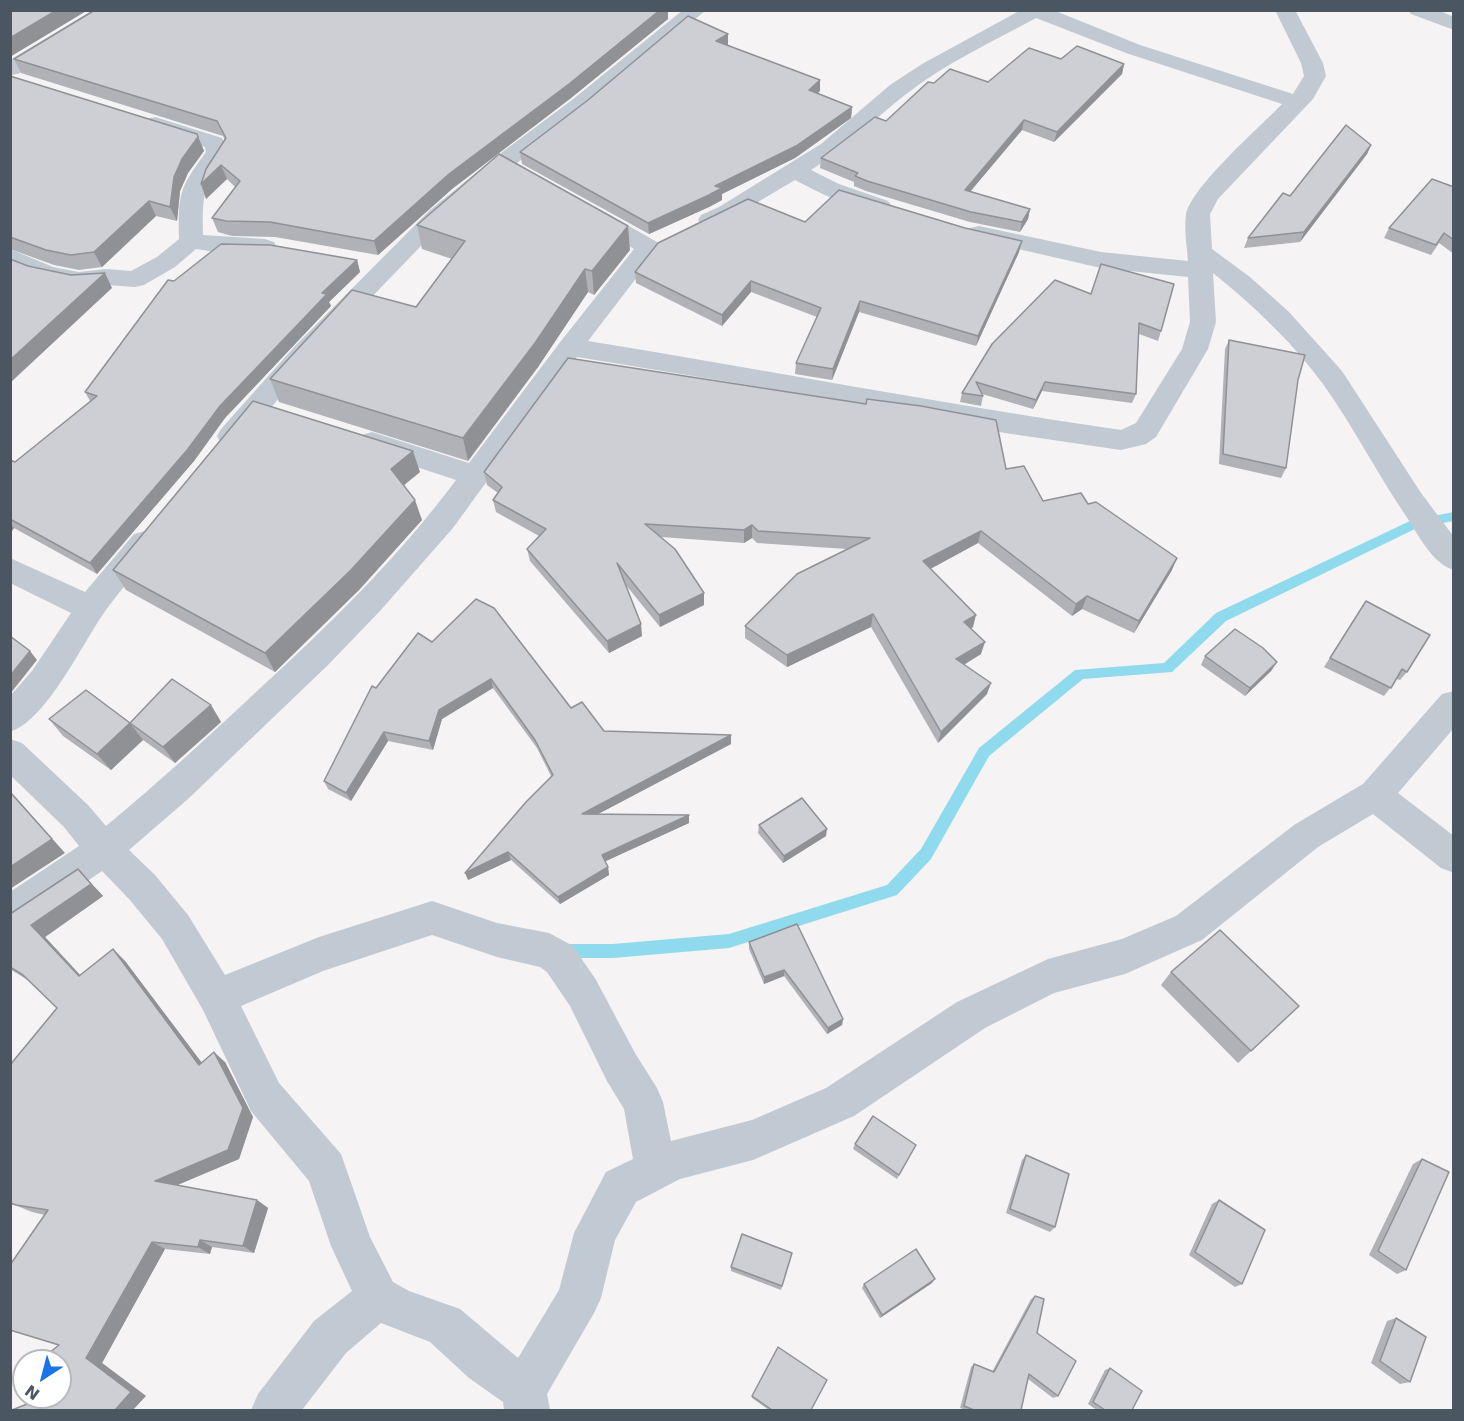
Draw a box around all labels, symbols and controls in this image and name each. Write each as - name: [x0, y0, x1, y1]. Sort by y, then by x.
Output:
- north arrow: [12, 1349, 72, 1409]
- text: N: [21, 1381, 43, 1404]

